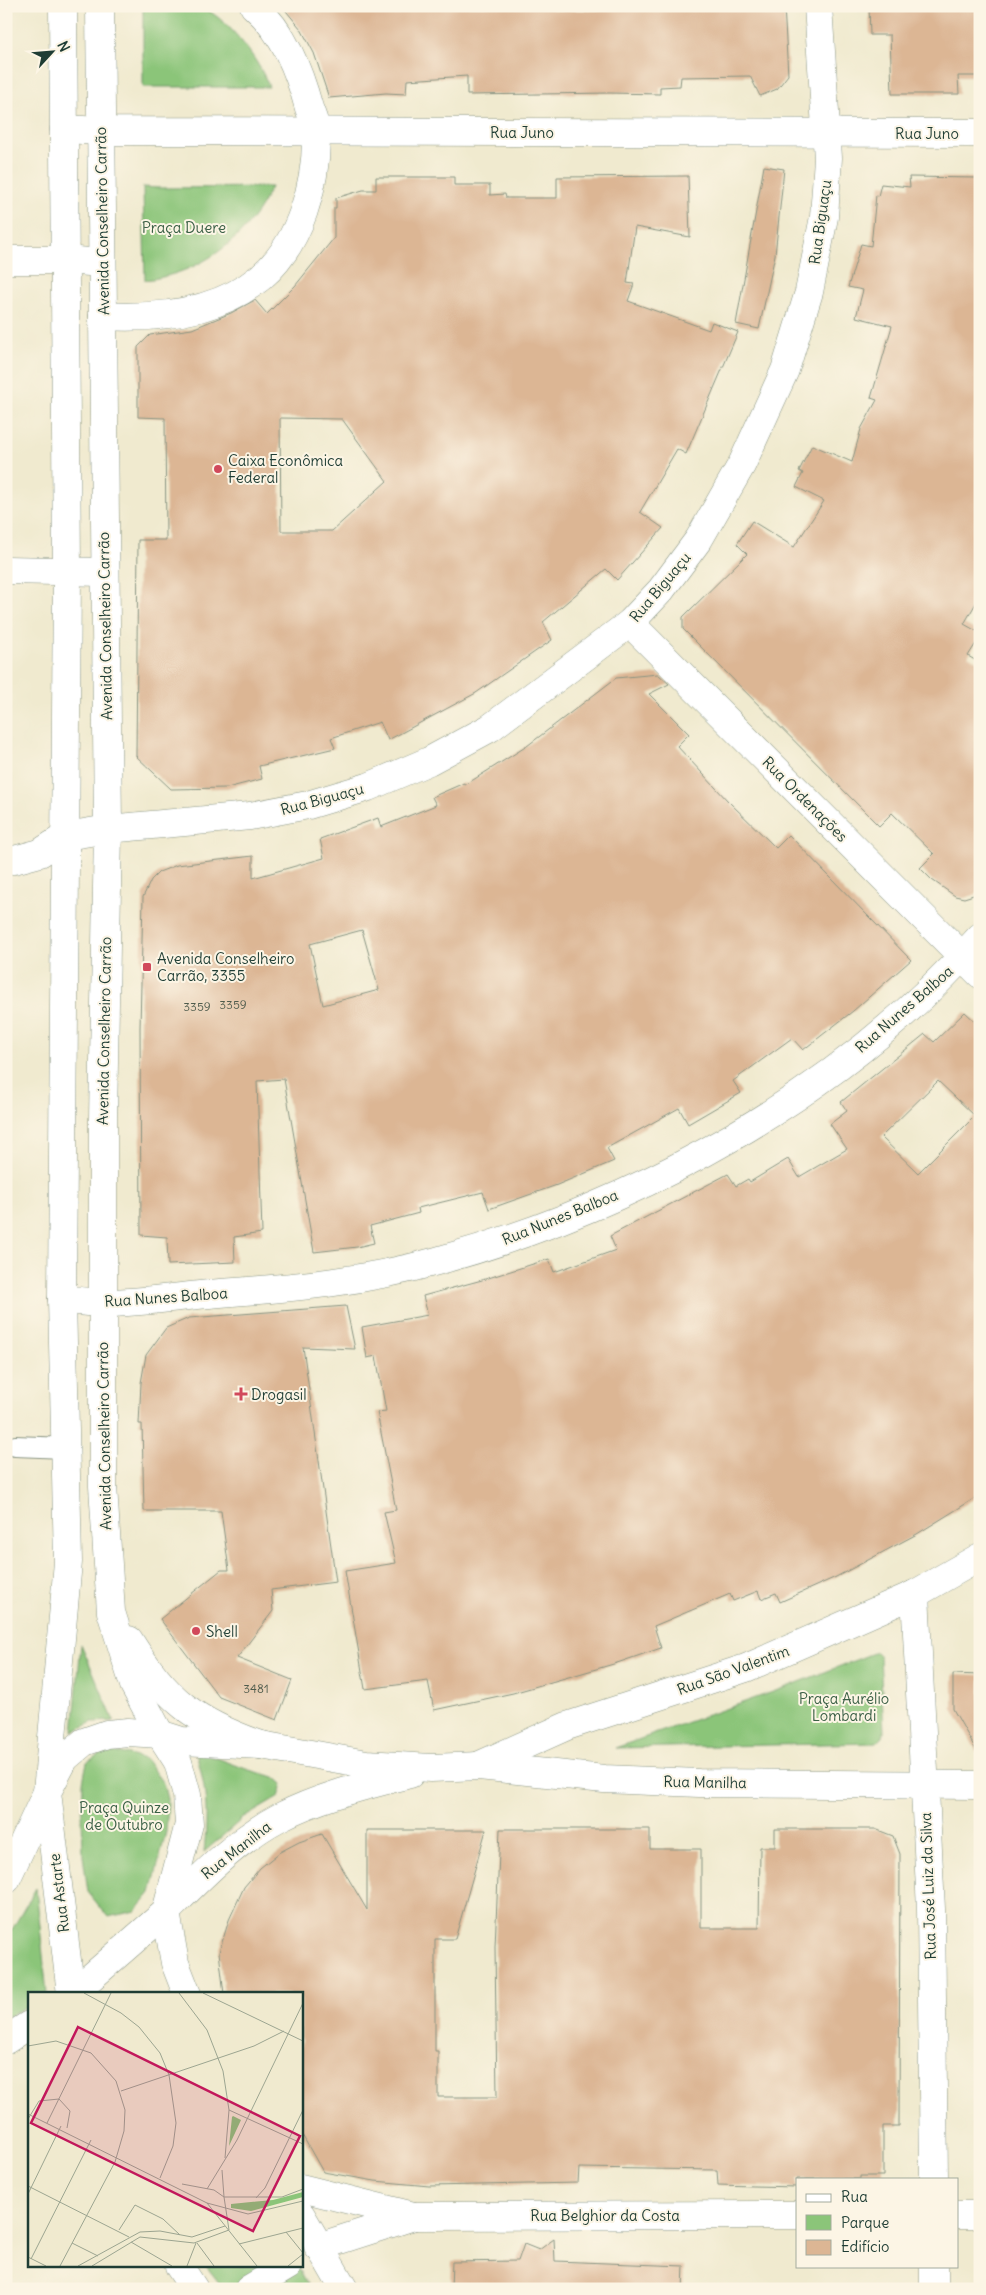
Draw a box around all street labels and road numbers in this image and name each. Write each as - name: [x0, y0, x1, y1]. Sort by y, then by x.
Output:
- street label: Rua Juno: [490, 123, 554, 142]
- street label: Rua Juno: [895, 124, 959, 143]
- street label: Avenida Conselheiro Carrão: [91, 127, 113, 315]
- street label: Rua Biguaçu: [805, 178, 835, 266]
- street label: Avenida Conselheiro Carrão: [94, 532, 116, 720]
- street label: Rua Biguaçu: [625, 548, 695, 626]
- street label: Rua Ordenações: [758, 752, 852, 846]
- street label: Rua Biguaçu: [278, 779, 366, 819]
- street label: Avenida Conselheiro Carrão: [93, 937, 115, 1125]
- street label: Rua Nunes Balboa: [851, 961, 957, 1057]
- street label: Rua Nunes Balboa: [499, 1185, 621, 1249]
- street label: Rua Nunes Balboa: [104, 1283, 229, 1311]
- street label: Avenida Conselheiro Carrão: [93, 1342, 115, 1530]
- street label: Rua São Valentim: [674, 1641, 792, 1699]
- street label: Rua Manilha: [663, 1772, 747, 1792]
- street label: Rua José Luiz da Silva: [916, 1812, 940, 1960]
- street label: Rua Manilha: [197, 1817, 275, 1883]
- street label: Rua Astarte: [45, 1852, 73, 1934]
- street label: Rua Belghior da Costa: [530, 2206, 680, 2225]

